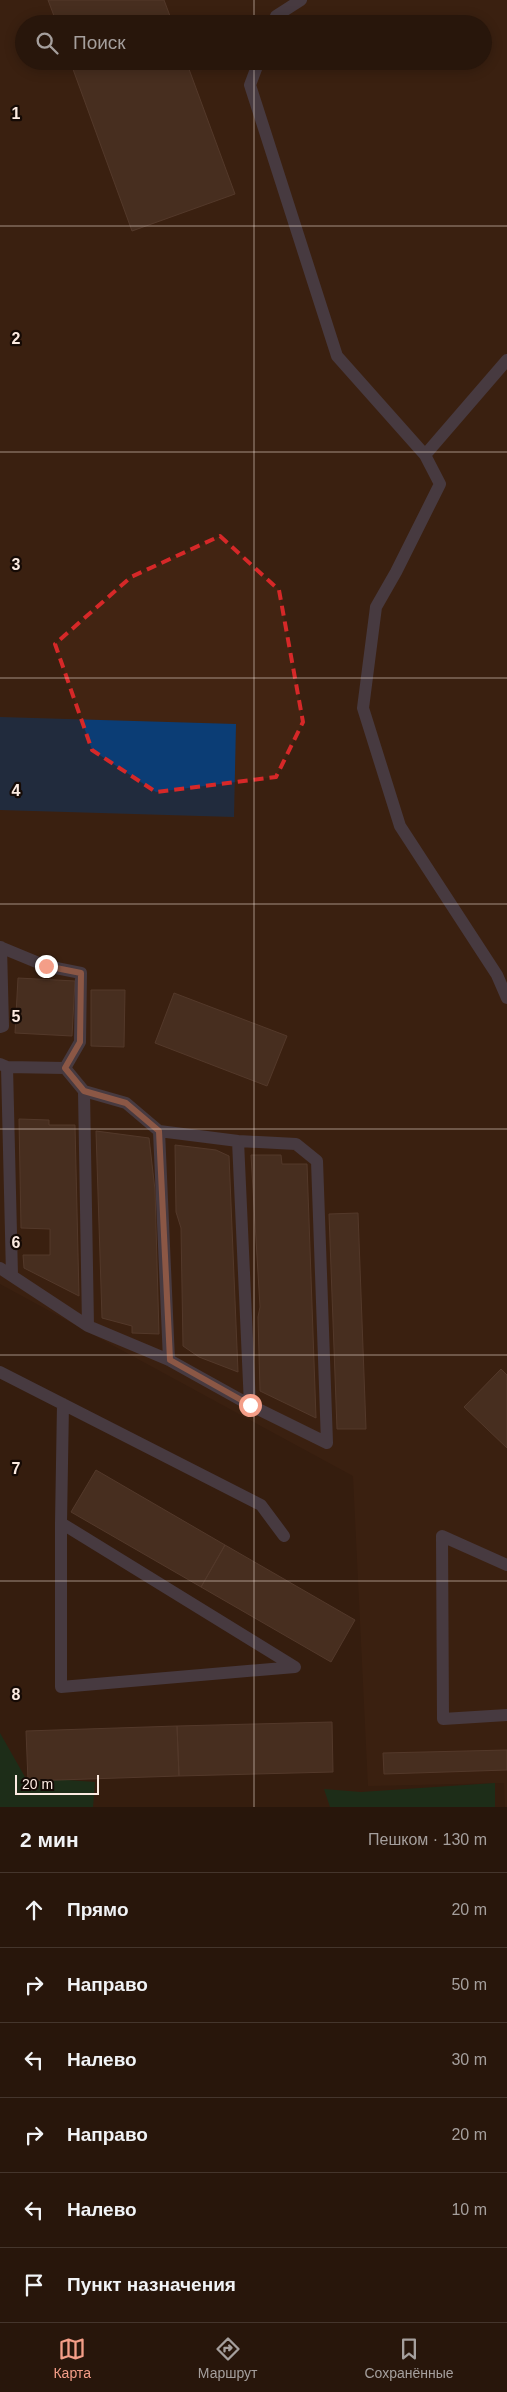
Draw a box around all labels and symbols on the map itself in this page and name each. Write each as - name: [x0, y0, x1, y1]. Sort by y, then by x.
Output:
- text: 1: [12, 105, 21, 122]
- text: 2: [12, 330, 21, 347]
- text: 3: [12, 556, 21, 573]
- text: 4: [12, 782, 21, 799]
- route end: [35, 955, 58, 978]
- text: 5: [12, 1008, 21, 1025]
- text: 6: [12, 1234, 21, 1251]
- route start: [239, 1394, 262, 1417]
- text: 7: [12, 1460, 21, 1477]
- text: 8: [12, 1686, 21, 1703]
- scale bar: [15, 1772, 99, 1795]

